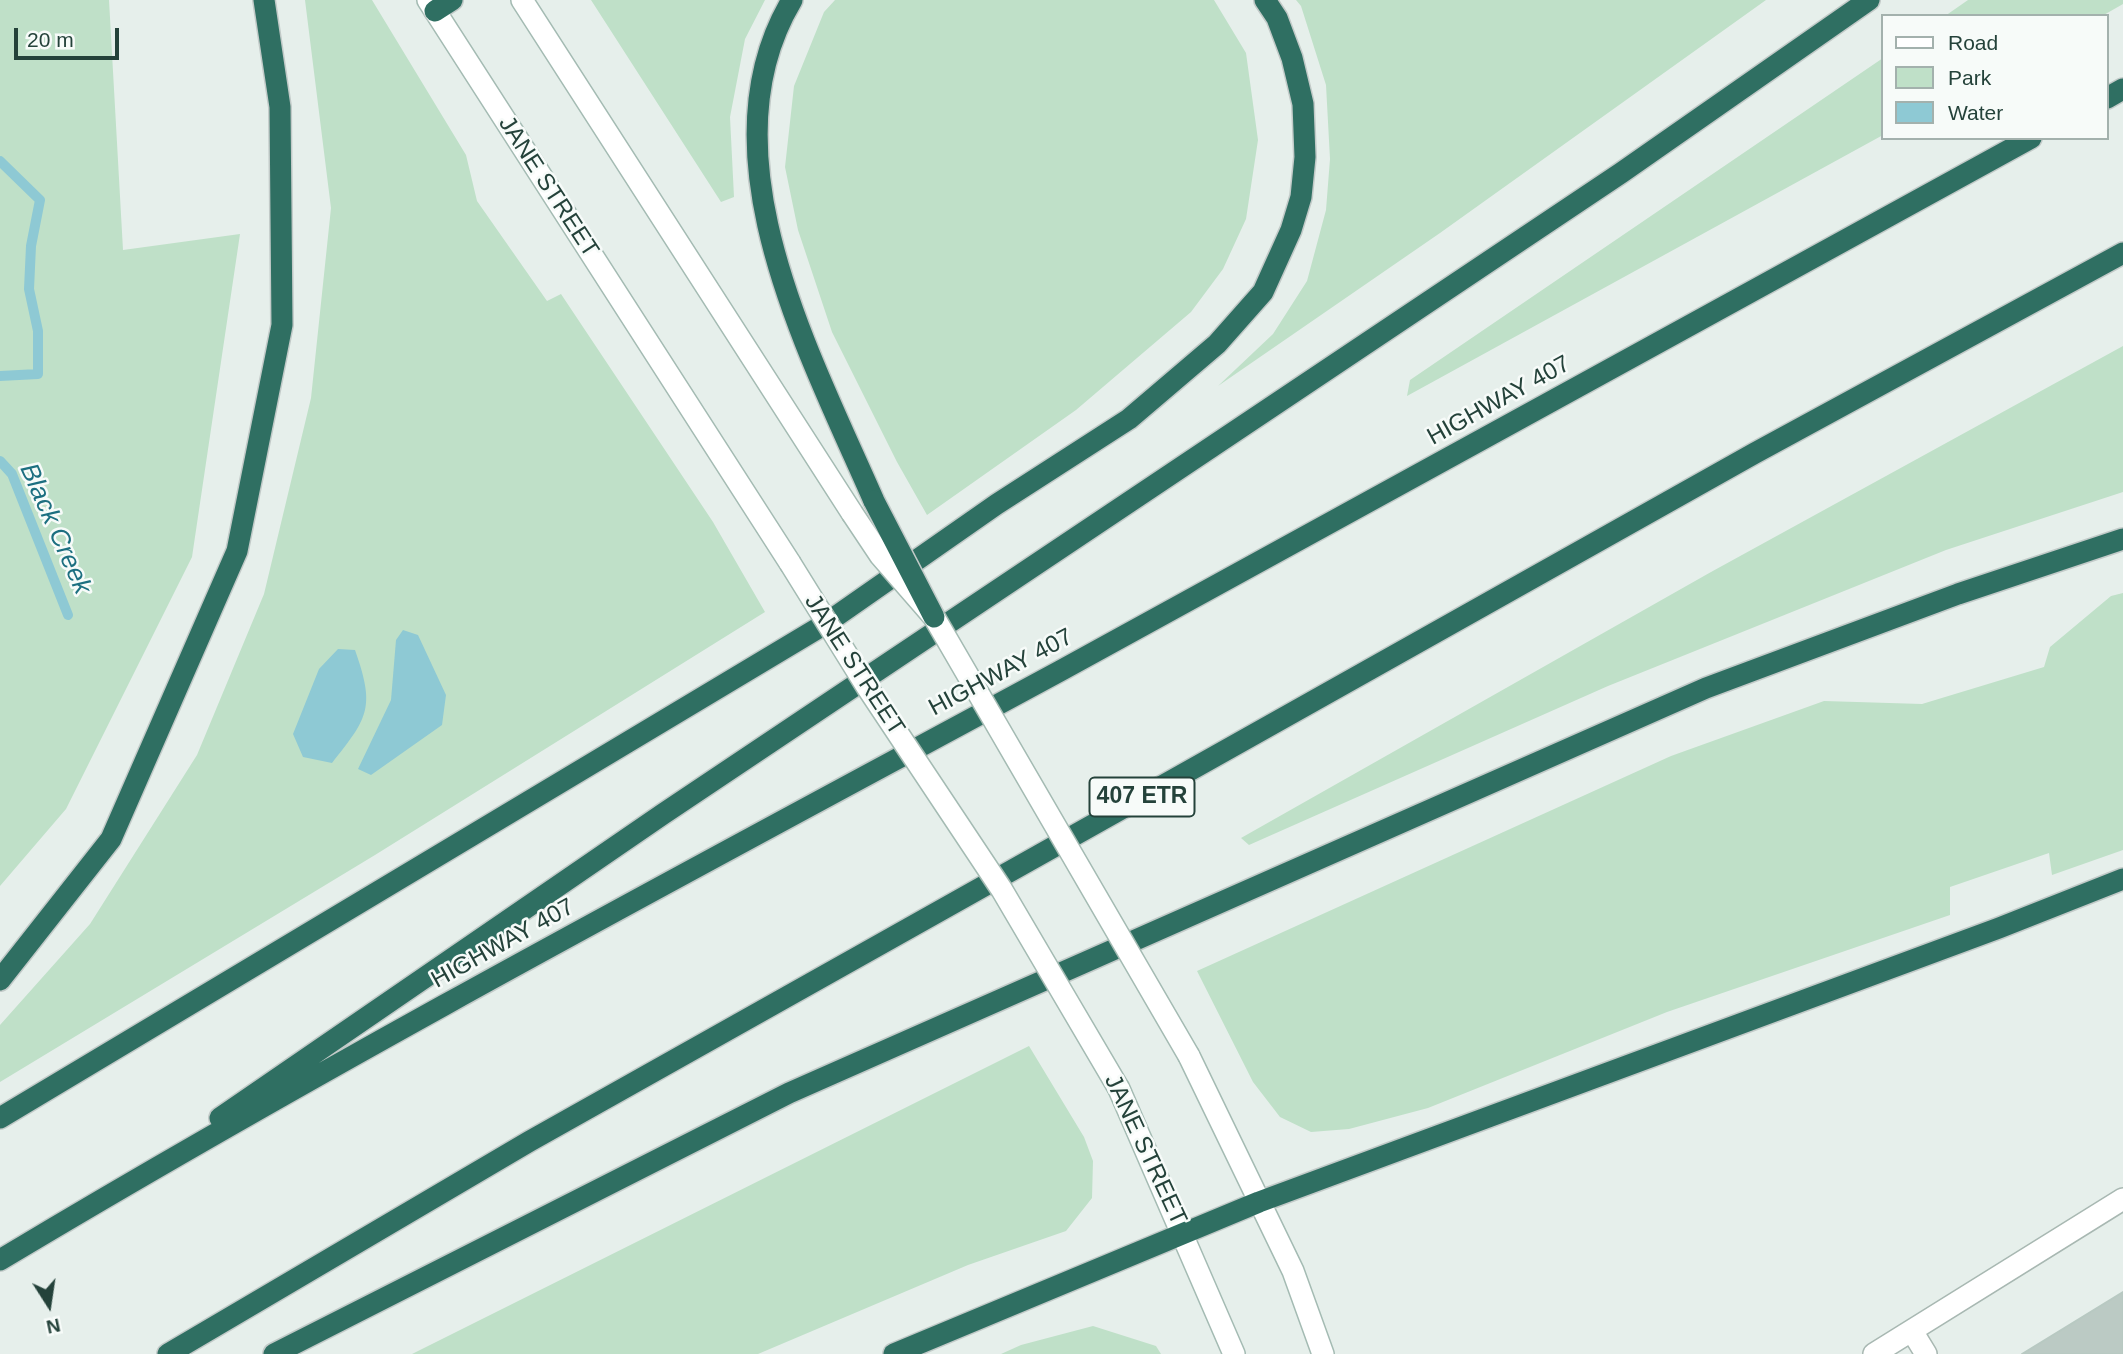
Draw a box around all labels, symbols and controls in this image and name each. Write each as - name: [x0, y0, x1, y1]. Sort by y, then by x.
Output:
- scale bar: [18, 14, 122, 58]
- legend: [1882, 14, 2109, 140]
- text: 20 m: [27, 28, 74, 51]
- text: Road: [1948, 31, 1998, 54]
- text: Park: [1948, 66, 1991, 89]
- text: Water: [1948, 101, 2003, 124]
- street label: JANE STREET: [492, 111, 604, 263]
- street label: HIGHWAY 407: [1423, 350, 1575, 452]
- water label: Black Creek: [12, 459, 98, 599]
- street label: JANE STREET: [798, 589, 910, 741]
- street label: HIGHWAY 407: [924, 623, 1078, 723]
- road number: 407 ETR: [1090, 778, 1194, 817]
- street label: HIGHWAY 407: [427, 893, 579, 995]
- street label: JANE STREET: [1098, 1070, 1192, 1230]
- north arrow: [14, 1270, 84, 1340]
- text: N: [45, 1314, 62, 1338]

